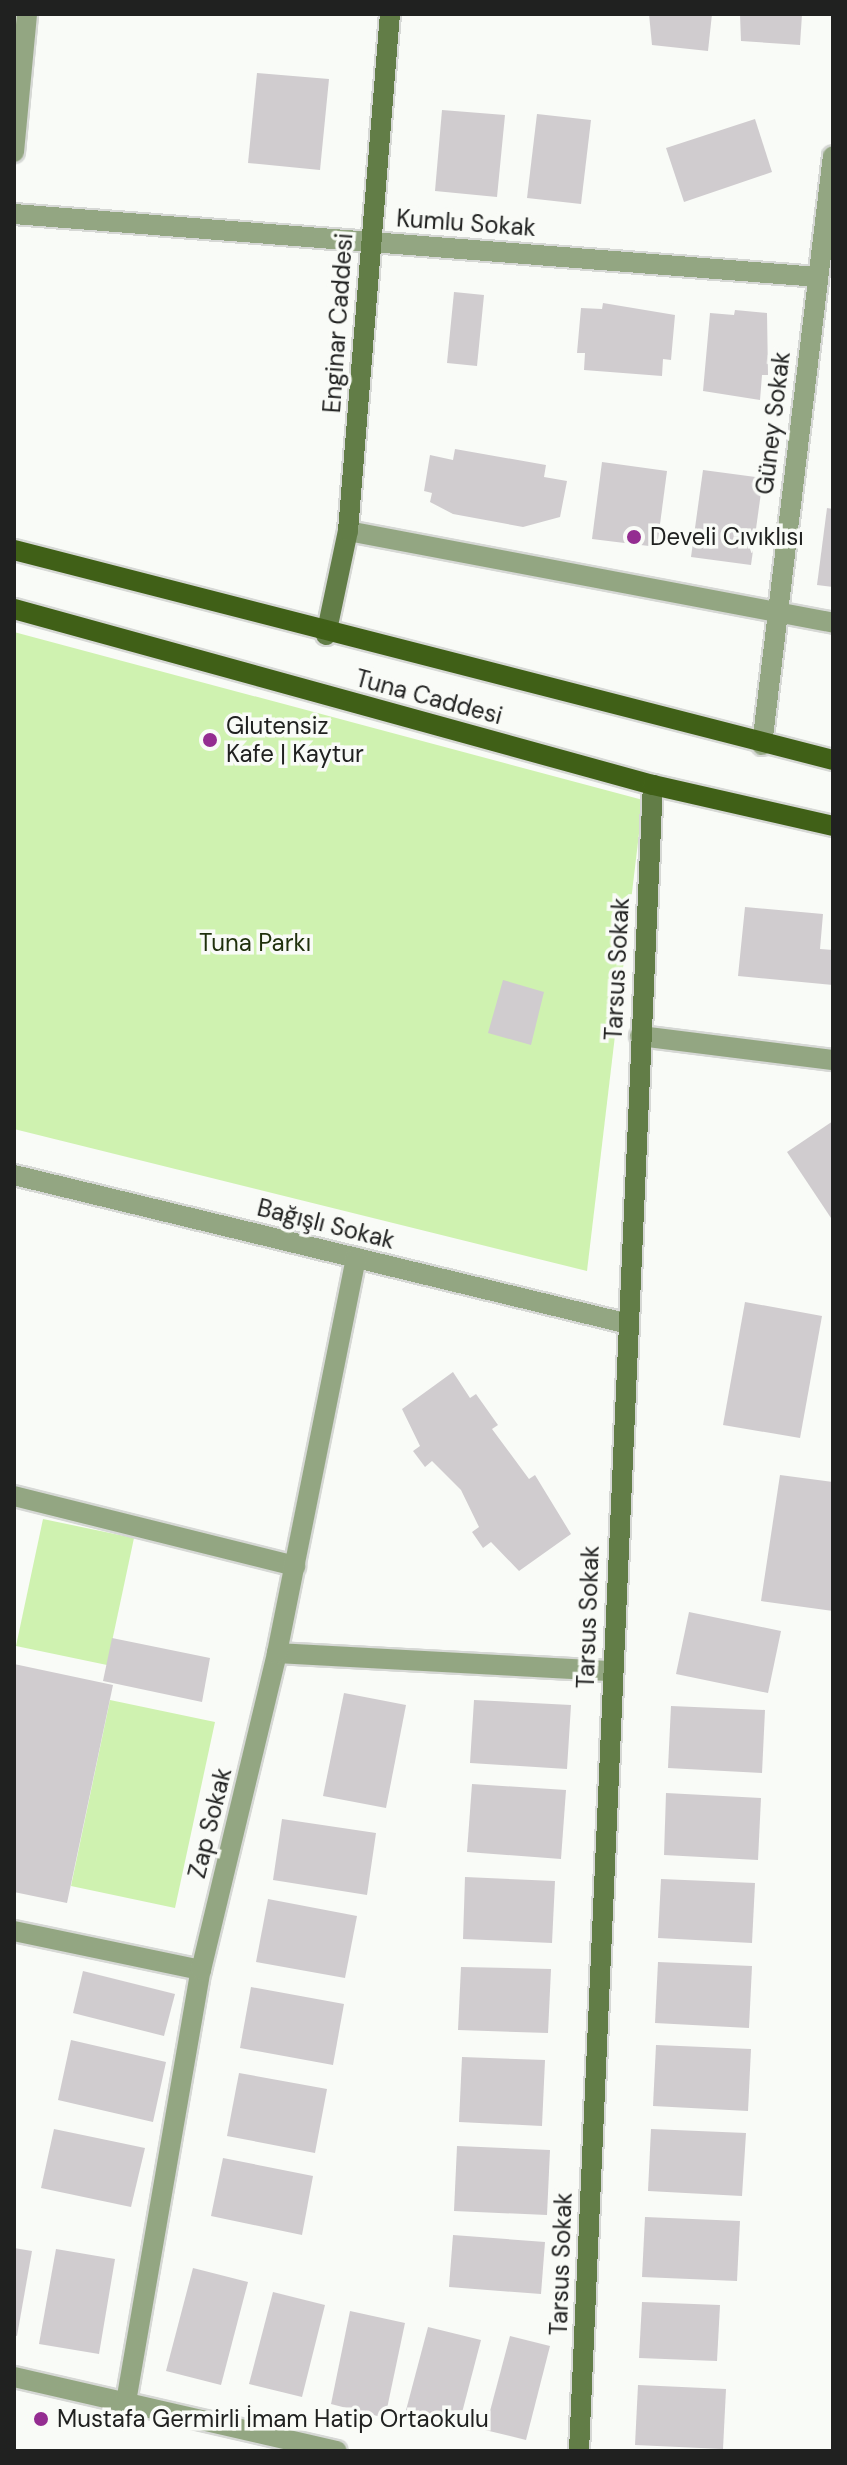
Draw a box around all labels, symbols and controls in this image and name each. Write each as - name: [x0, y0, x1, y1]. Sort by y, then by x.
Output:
- street label: Kumlu Sokak: [395, 204, 537, 242]
- street label: Enginar Caddesi: [317, 232, 359, 414]
- street label: Güney Sokak: [750, 350, 796, 496]
- place label: Develi Cıvıklısı: [650, 523, 804, 551]
- marker: Develi Cıvıklısı: [625, 528, 643, 546]
- street label: Tuna Caddesi: [352, 664, 506, 730]
- place label: Glutensiz Kafe | Kaytur: [226, 712, 364, 768]
- marker: Glutensiz Kafe | Kaytur: [201, 731, 219, 749]
- street label: Tarsus Sokak: [599, 897, 635, 1041]
- park label: Tuna Parkı: [199, 929, 311, 957]
- street label: Bağışlı Sokak: [254, 1193, 398, 1255]
- street label: Tarsus Sokak: [571, 1545, 605, 1689]
- street label: Zap Sokak: [182, 1765, 238, 1881]
- street label: Tarsus Sokak: [544, 2192, 578, 2336]
- place label: Mustafa Germirli İmam Hatip Ortaokulu: [57, 2405, 489, 2433]
- marker: Mustafa Germirli İmam Hatip Ortaokulu: [32, 2410, 50, 2428]

